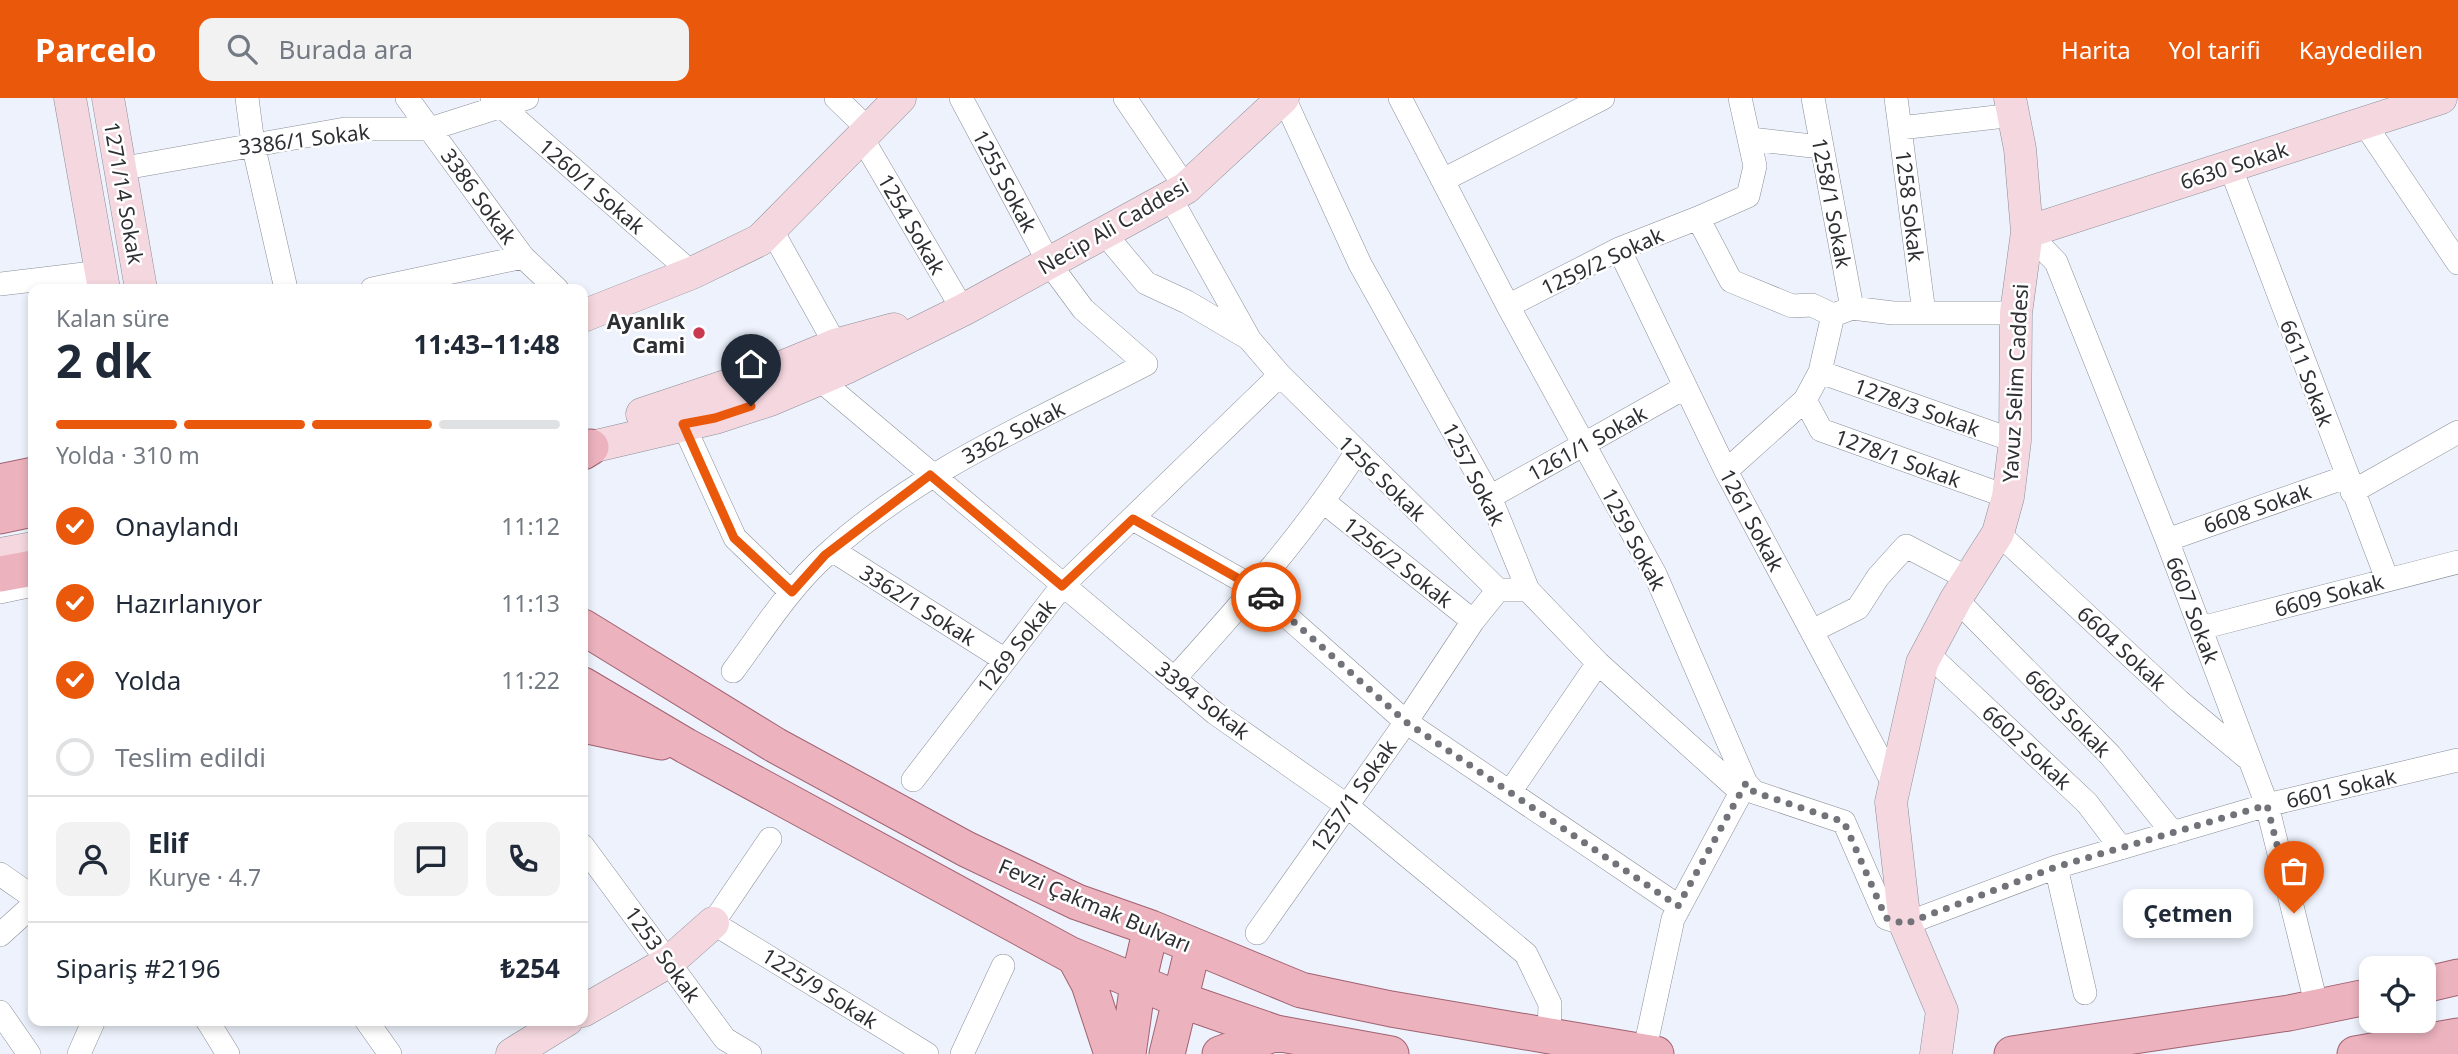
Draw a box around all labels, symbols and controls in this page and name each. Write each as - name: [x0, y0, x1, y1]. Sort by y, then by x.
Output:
- search box: [199, 18, 689, 81]
- text: Parcelo: [35, 27, 157, 72]
- icon: search: [223, 30, 261, 68]
- text: Burada ara: [279, 31, 413, 67]
- text: Harita: [2061, 33, 2131, 66]
- text: Yol tarifi: [2169, 33, 2261, 66]
- text: Kaydedilen: [2299, 33, 2423, 66]
- street label: 3386/1 Sokak: [237, 117, 372, 161]
- street label: 1271/14 Sokak: [98, 120, 150, 267]
- street label: 1255 Sokak: [966, 125, 1044, 238]
- street label: 1260/1 Sokak: [533, 132, 652, 240]
- street label: 6630 Sokak: [2176, 134, 2292, 196]
- street label: 1258/1 Sokak: [1806, 136, 1858, 271]
- street label: 3386 Sokak: [435, 142, 524, 250]
- street label: 1258 Sokak: [1889, 149, 1931, 264]
- street label: 1254 Sokak: [872, 169, 953, 280]
- street label: Necip Ali Caddesi: [1033, 171, 1193, 281]
- street label: 1259/2 Sokak: [1536, 220, 1668, 302]
- street label: Yavuz Selim Caddesi: [1996, 283, 2034, 483]
- text: Kalan süre: [56, 302, 169, 334]
- place label: Ayanlık Cami: [607, 307, 686, 359]
- street label: 6611 Sokak: [2274, 316, 2340, 431]
- marker: Ayanlık Cami: [691, 325, 707, 341]
- text: 11:43–11:48: [413, 326, 560, 362]
- text: 2 dk: [56, 329, 152, 391]
- pin: [721, 334, 781, 406]
- icon: home: [732, 345, 770, 383]
- street label: 1278/3 Sokak: [1850, 371, 1984, 443]
- street label: 3362 Sokak: [957, 394, 1070, 470]
- street label: 1261/1 Sokak: [1523, 398, 1652, 487]
- street label: 1257 Sokak: [1436, 418, 1512, 531]
- street label: 1278/1 Sokak: [1831, 422, 1965, 494]
- street label: 1256 Sokak: [1332, 429, 1433, 527]
- text: Yolda · 310 m: [56, 439, 200, 471]
- street label: 1261 Sokak: [1713, 464, 1791, 577]
- street label: 6608 Sokak: [2200, 476, 2315, 539]
- street label: 1259 Sokak: [1595, 483, 1673, 596]
- icon: check: [56, 507, 94, 545]
- text: Onaylandı: [115, 508, 239, 544]
- text: 11:12: [501, 510, 560, 542]
- street label: 1256/2 Sokak: [1337, 510, 1459, 614]
- street label: 6607 Sokak: [2160, 553, 2226, 668]
- street label: 3362/1 Sokak: [855, 558, 982, 652]
- courier: [1231, 562, 1301, 632]
- street label: 6609 Sokak: [2271, 567, 2387, 623]
- icon: car: [1247, 578, 1285, 616]
- icon: check: [56, 584, 94, 622]
- text: Hazırlanıyor: [115, 585, 262, 621]
- text: 11:13: [501, 587, 560, 619]
- street label: 1269 Sokak: [971, 593, 1062, 699]
- street label: 6604 Sokak: [2072, 600, 2173, 697]
- street label: 3394 Sokak: [1150, 655, 1256, 746]
- icon: check: [56, 661, 94, 699]
- text: Yolda: [115, 662, 181, 698]
- street label: 6603 Sokak: [2019, 663, 2117, 764]
- text: 11:22: [501, 664, 560, 696]
- street label: 6602 Sokak: [1977, 699, 2078, 796]
- street label: 1257/1 Sokak: [1304, 733, 1403, 858]
- text: Teslim edildi: [115, 739, 266, 775]
- street label: 6601 Sokak: [2283, 762, 2399, 814]
- button: person: [56, 822, 130, 896]
- button: chat: [394, 822, 468, 896]
- button: phone: [486, 822, 560, 896]
- text: Elif: [148, 825, 188, 861]
- pin: [2264, 841, 2324, 913]
- street label: Fevzi Çakmak Bulvarı: [994, 852, 1196, 958]
- icon: bag: [2275, 852, 2313, 890]
- text: Kurye · 4.7: [148, 861, 261, 893]
- callout: Çetmen: [2122, 888, 2252, 938]
- text: Çetmen: [2143, 897, 2233, 929]
- street label: 1253 Sokak: [619, 900, 708, 1008]
- street label: 1225/9 Sokak: [757, 941, 884, 1035]
- text: Sipariş #2196: [56, 950, 221, 986]
- text: ₺254: [501, 950, 560, 986]
- map controls: [2359, 956, 2436, 1033]
- button: locate: [2359, 956, 2436, 1033]

